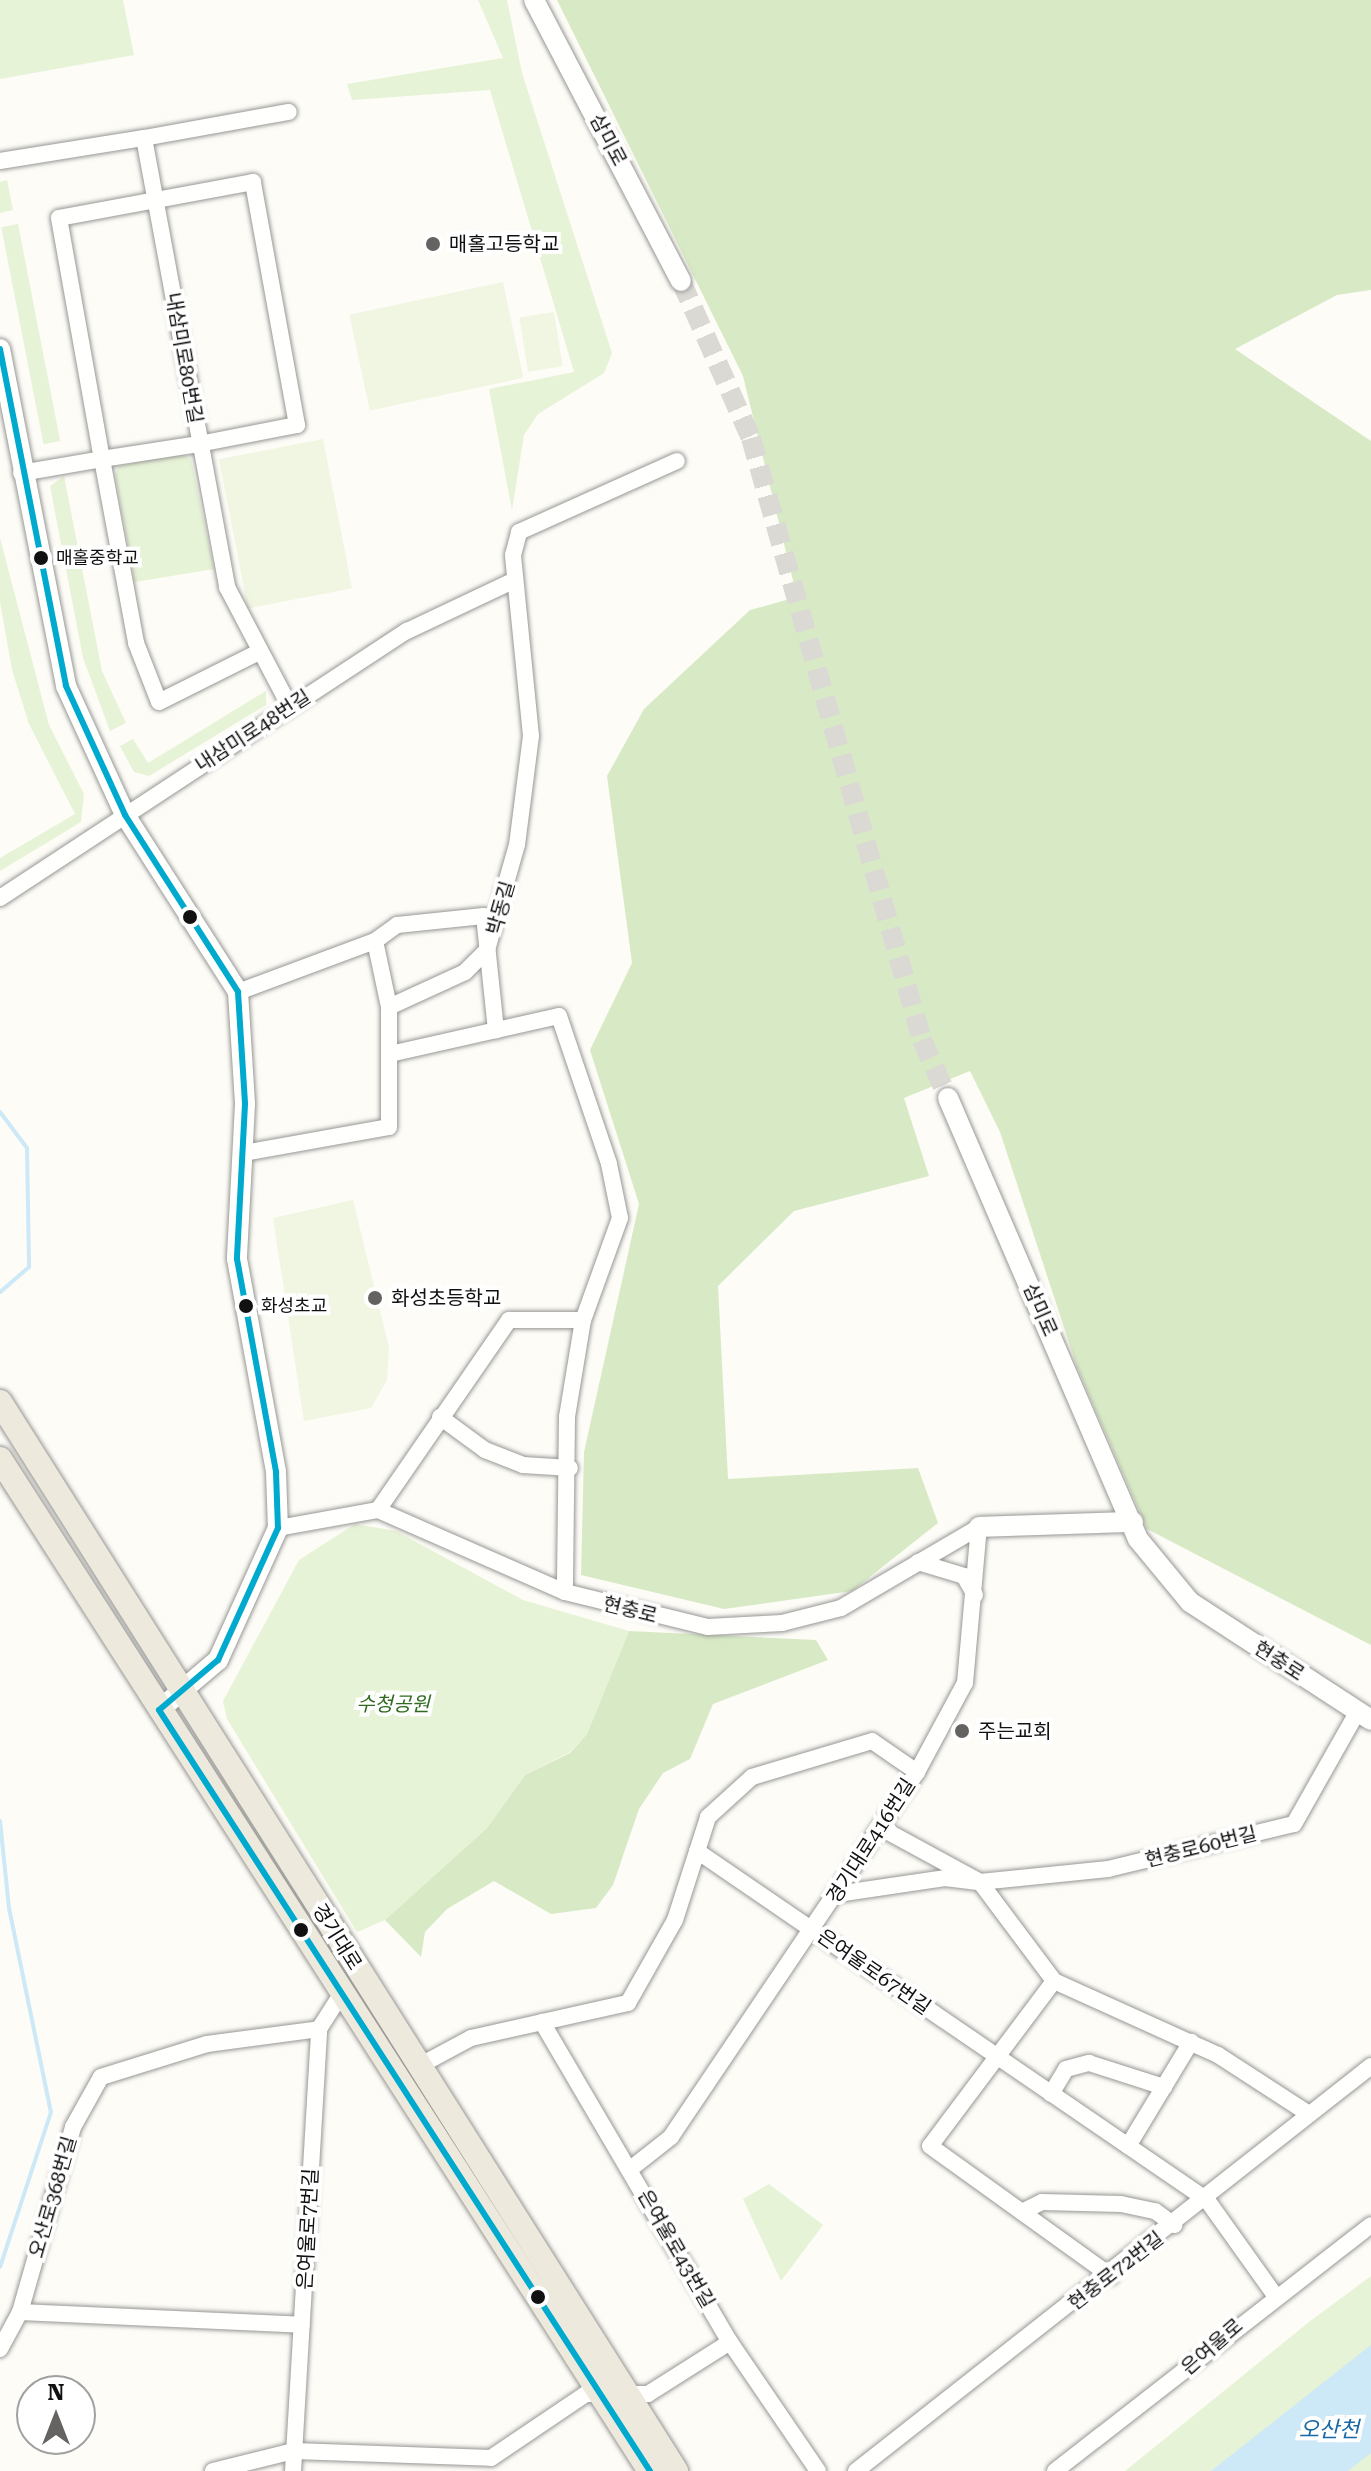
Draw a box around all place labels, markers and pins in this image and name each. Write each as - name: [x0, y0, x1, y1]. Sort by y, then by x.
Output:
- place label: 매홀고등학교: [449, 232, 559, 256]
- marker: 매홀고등학교: [424, 235, 442, 253]
- place label: 매홀중학교: [56, 547, 139, 569]
- marker: 매홀중학교: [33, 550, 49, 566]
- unlabelled marker: [182, 909, 198, 925]
- place label: 화성초등학교: [391, 1286, 501, 1310]
- marker: 화성초등학교: [366, 1289, 384, 1307]
- place label: 화성초교: [261, 1295, 327, 1317]
- marker: 화성초교: [238, 1298, 254, 1314]
- place label: 주는교회: [978, 1719, 1052, 1743]
- marker: 주는교회: [953, 1722, 971, 1740]
- unlabelled marker: [293, 1922, 309, 1938]
- unlabelled marker: [530, 2289, 546, 2305]

